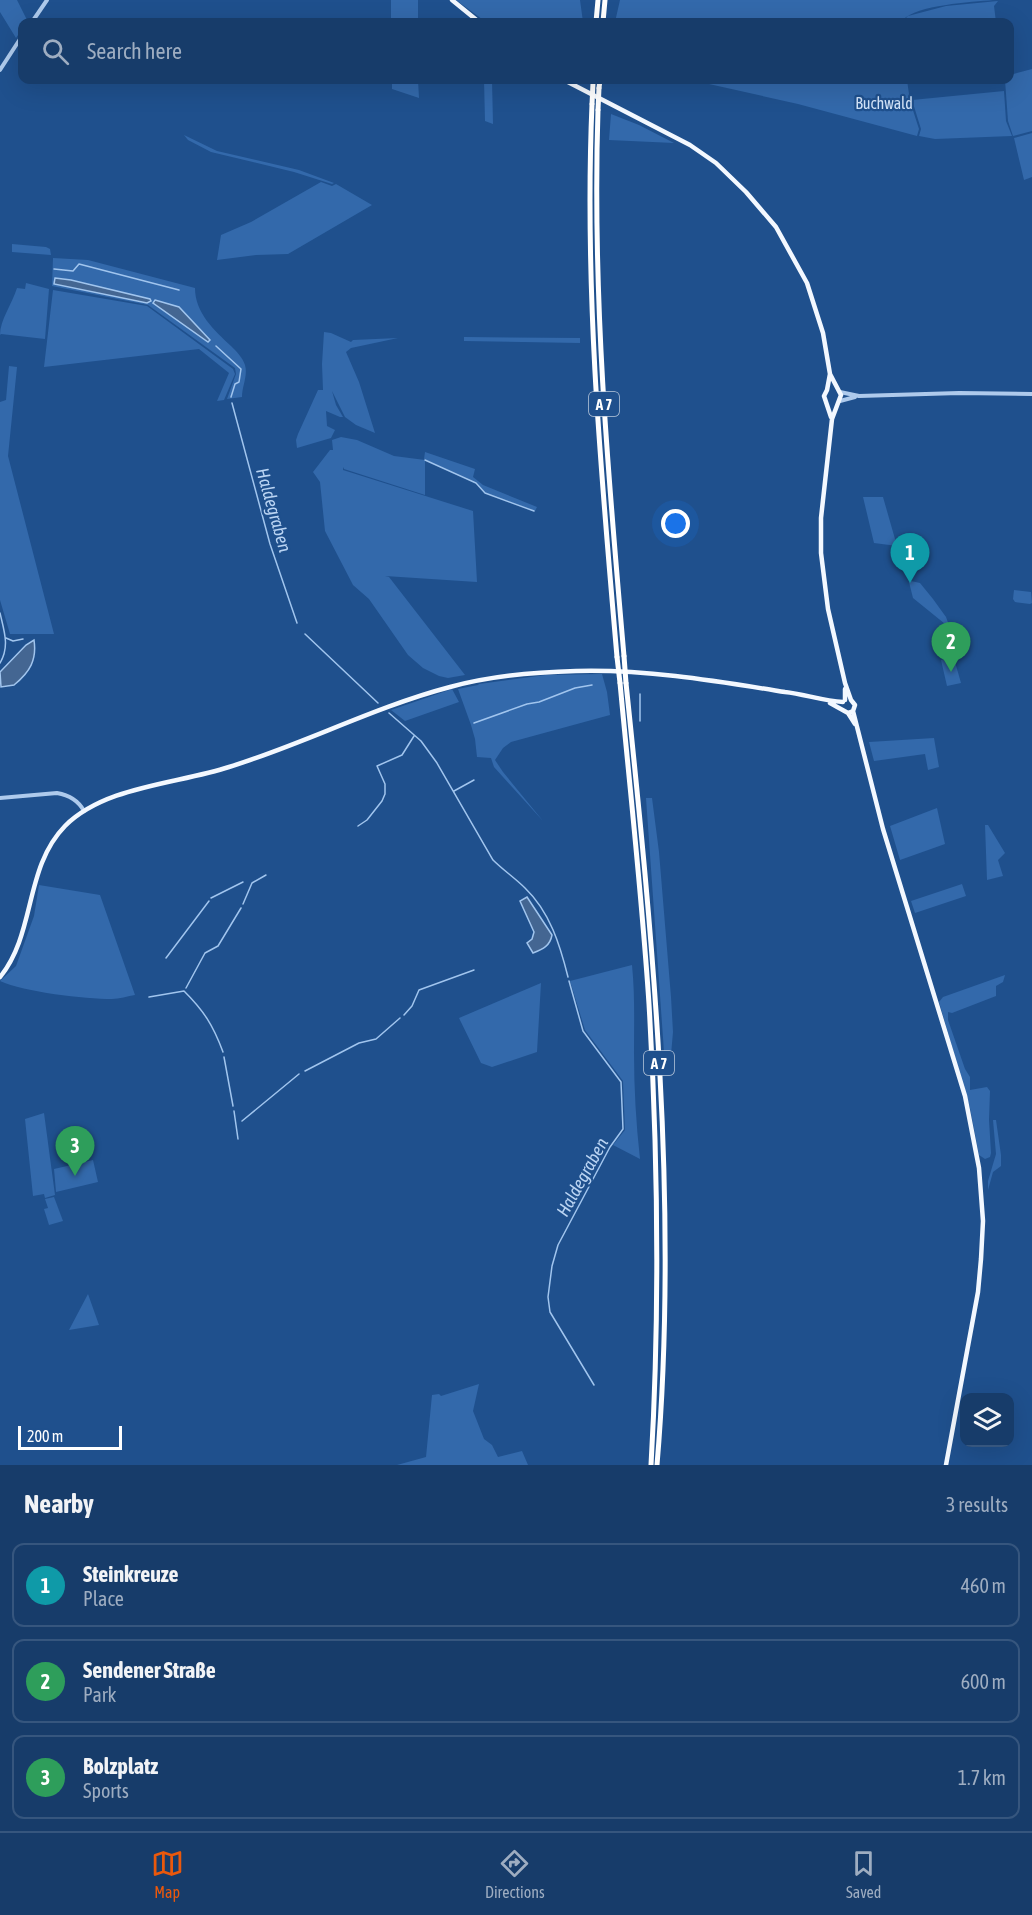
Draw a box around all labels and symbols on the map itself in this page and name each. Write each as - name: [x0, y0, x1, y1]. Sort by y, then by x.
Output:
- park label: Buchwald: [855, 94, 913, 112]
- road number: A 7: [589, 392, 619, 416]
- water label: Haldegraben: [252, 465, 296, 555]
- your location: [661, 509, 690, 538]
- pin: 1: [890, 534, 930, 583]
- pin: 2: [932, 622, 970, 672]
- road number: A 7: [644, 1051, 674, 1075]
- pin: 3: [56, 1126, 94, 1176]
- water label: Haldegraben: [552, 1134, 612, 1220]
- scale bar: [18, 1423, 122, 1450]

